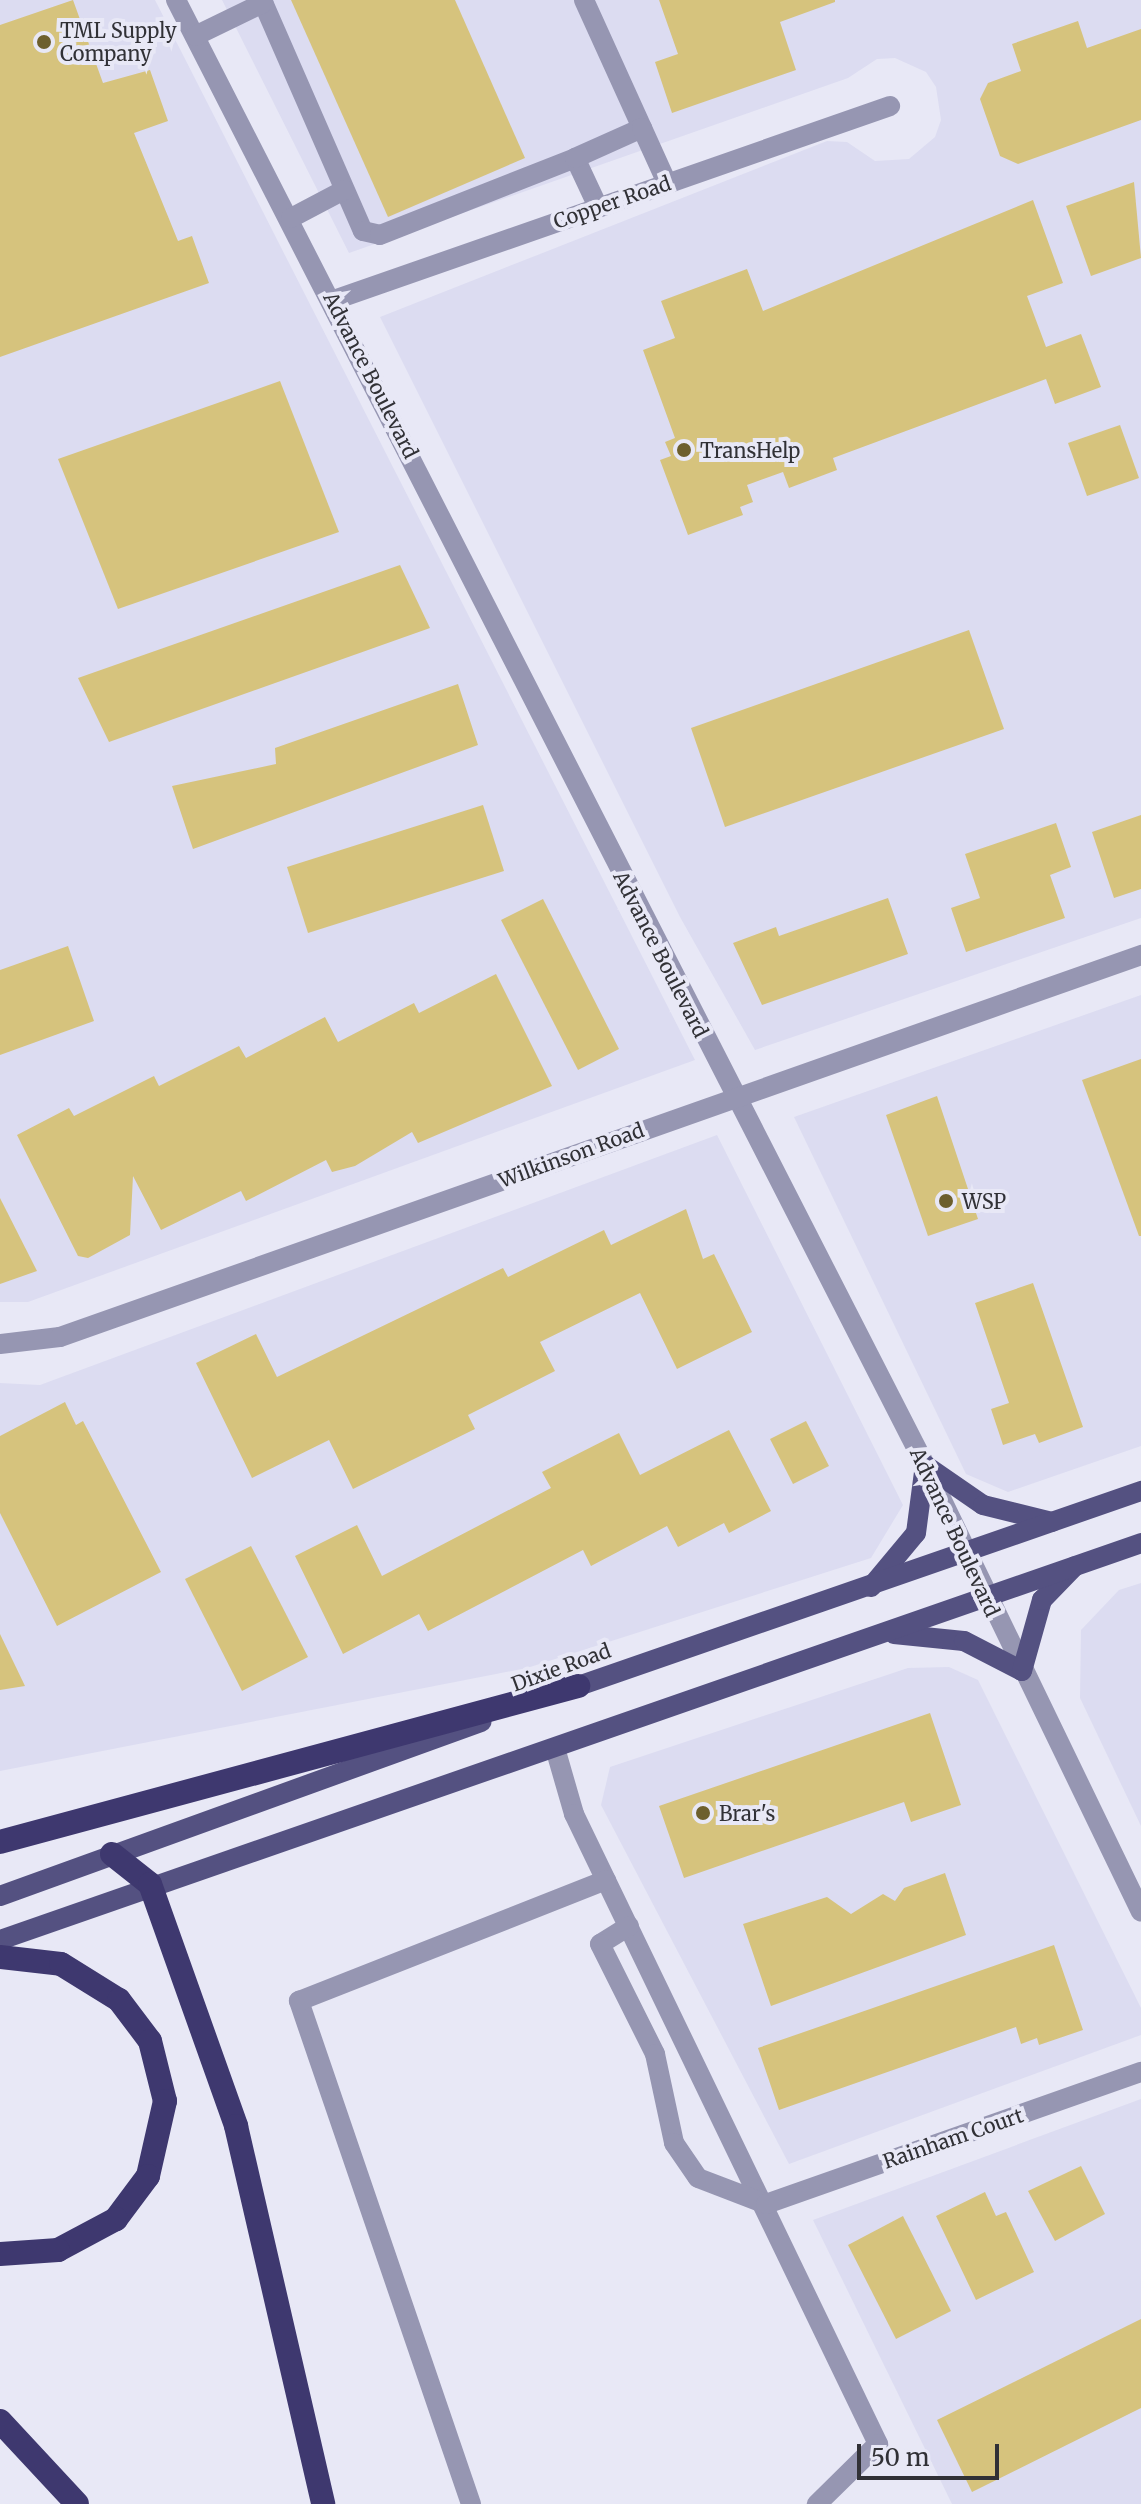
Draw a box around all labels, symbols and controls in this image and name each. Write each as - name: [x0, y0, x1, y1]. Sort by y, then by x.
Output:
- place label: TML Supply Company: [60, 18, 177, 65]
- marker: TML Supply Company: [35, 33, 53, 51]
- street label: Copper Road: [550, 171, 674, 233]
- street label: Advance Boulevard: [319, 288, 423, 462]
- place label: TransHelp: [700, 438, 800, 462]
- marker: TransHelp: [675, 441, 693, 459]
- street label: Advance Boulevard: [609, 867, 713, 1041]
- street label: Wilkinson Road: [495, 1118, 647, 1192]
- place label: WSP: [962, 1189, 1006, 1213]
- marker: WSP: [937, 1192, 955, 1210]
- street label: Advance Boulevard: [905, 1444, 1005, 1620]
- street label: Dixie Road: [508, 1638, 614, 1696]
- place label: Brar's: [719, 1801, 775, 1825]
- marker: Brar's: [694, 1804, 712, 1822]
- street label: Rainham Court: [880, 2103, 1026, 2173]
- scale bar: [861, 2428, 1003, 2478]
- text: 50 m: [871, 2442, 930, 2473]

